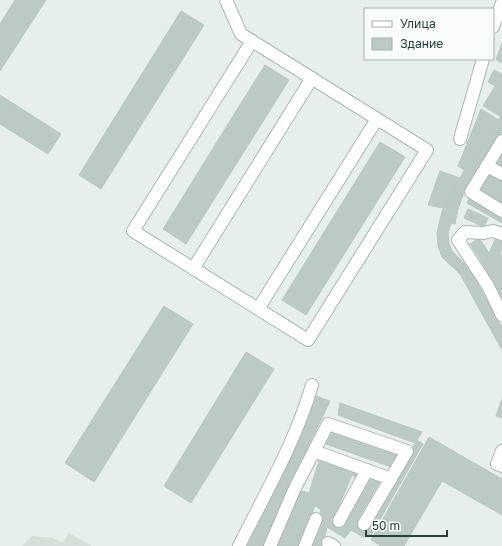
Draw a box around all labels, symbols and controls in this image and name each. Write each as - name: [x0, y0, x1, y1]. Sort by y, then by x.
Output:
- legend: [364, 8, 494, 60]
- text: Улица: [400, 16, 436, 31]
- text: Здание: [400, 36, 443, 51]
- scale bar: [366, 512, 447, 538]
- text: 50 m: [372, 518, 400, 533]

